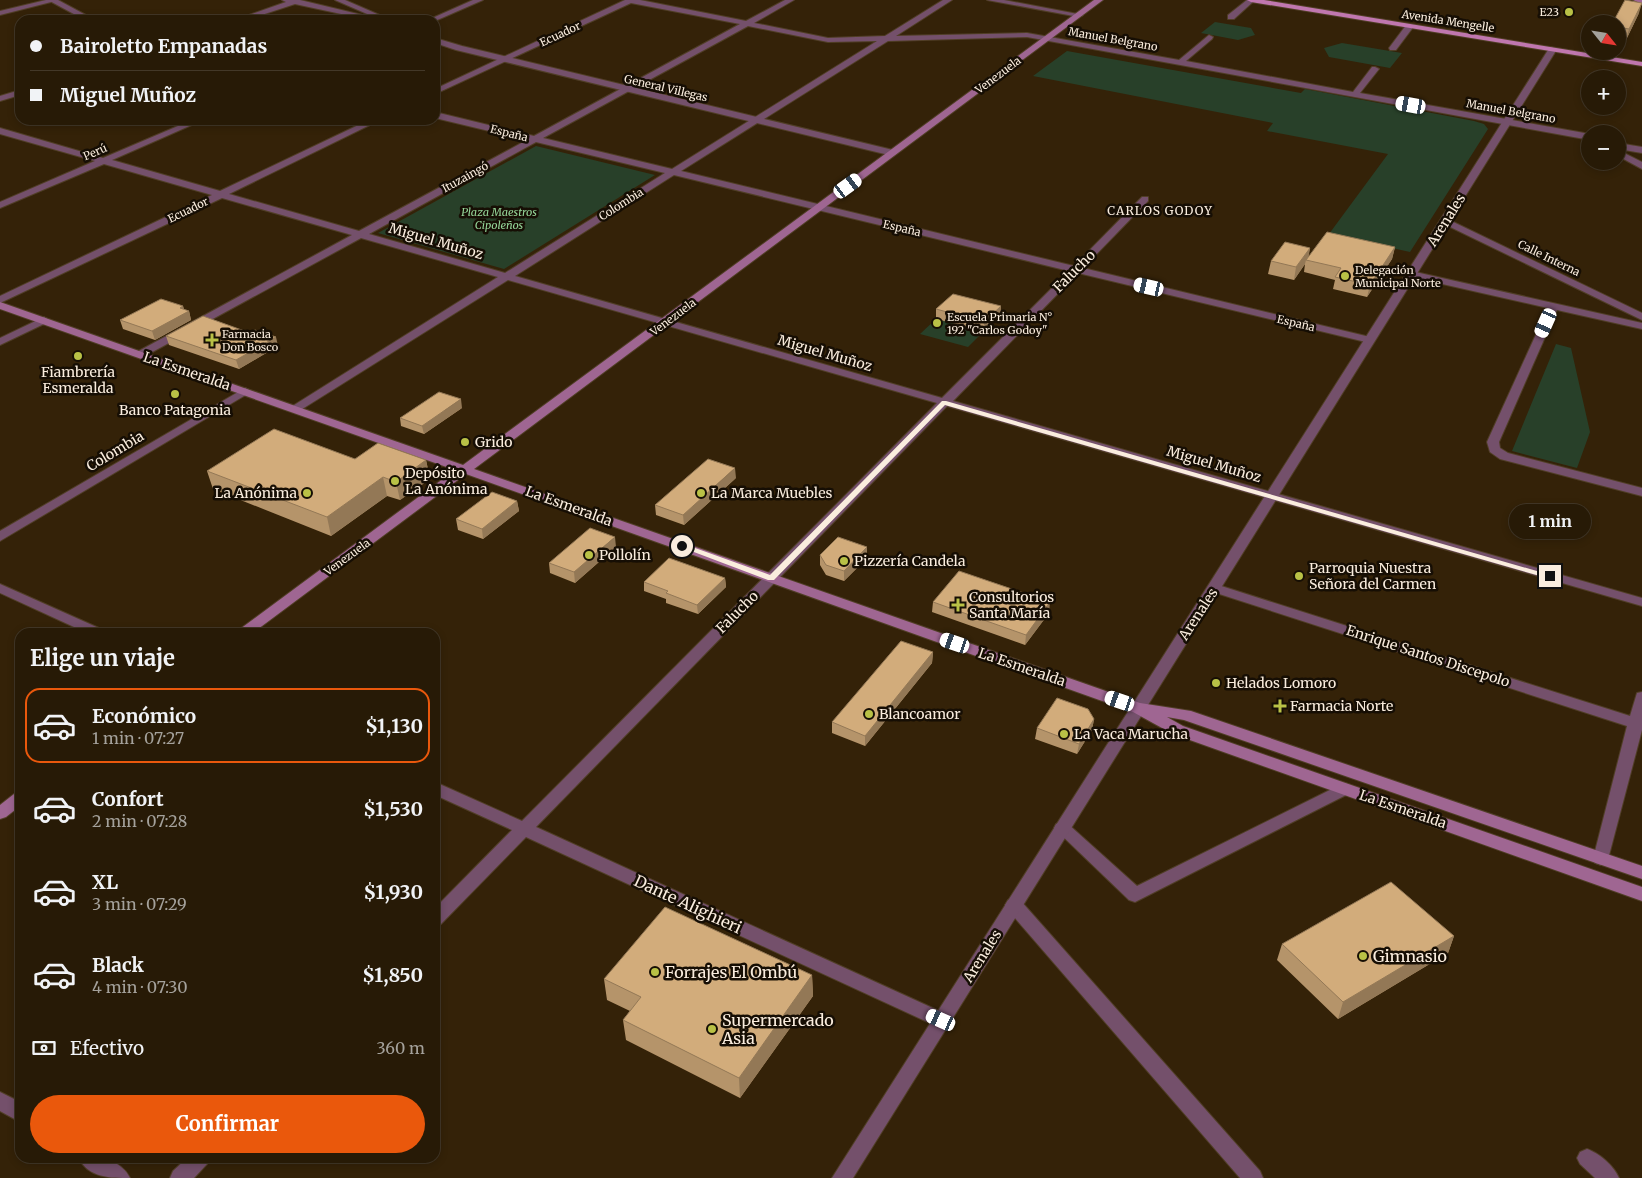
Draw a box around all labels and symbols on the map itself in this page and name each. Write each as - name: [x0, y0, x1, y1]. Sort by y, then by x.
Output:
- place label: E23: [1539, 5, 1559, 19]
- marker: E23: [1563, 6, 1575, 18]
- street label: Avenida Mengelle: [1400, 7, 1496, 35]
- north arrow: [1581, 15, 1626, 60]
- street label: Ecuador: [537, 18, 583, 50]
- street label: Manuel Belgrano: [1067, 24, 1159, 54]
- street label: Venezuela: [972, 53, 1024, 97]
- street label: General Villegas: [623, 72, 709, 104]
- car: [1394, 95, 1427, 115]
- street label: Manuel Belgrano: [1465, 96, 1557, 126]
- street label: España: [489, 122, 529, 144]
- street label: Perú: [81, 141, 109, 163]
- street label: Ituzaingó: [439, 158, 491, 195]
- car: [831, 171, 864, 201]
- street label: Colombia: [596, 185, 646, 223]
- street label: Arenales: [1422, 190, 1469, 251]
- street label: Ecuador: [165, 194, 211, 226]
- district label: CARLOS GODOY: [1107, 203, 1213, 218]
- park label: Plaza Maestros Cipoleños: [461, 205, 537, 232]
- street label: España: [882, 217, 922, 239]
- street label: Miguel Muñoz: [387, 219, 486, 263]
- street label: Calle Interna: [1516, 237, 1582, 279]
- street label: Falucho: [1049, 246, 1099, 296]
- place label: Delegación Municipal Norte: [1355, 263, 1441, 290]
- marker: Delegación Municipal Norte: [1339, 270, 1351, 282]
- car: [1132, 276, 1165, 298]
- street label: Venezuela: [647, 295, 699, 339]
- car: [1533, 306, 1558, 340]
- place label: Escuela Primaria N° 192 "Carlos Godoy": [947, 310, 1052, 337]
- street label: España: [1276, 312, 1316, 334]
- marker: Escuela Primaria N° 192 "Carlos Godoy": [931, 317, 943, 329]
- place label: Farmacia Don Bosco: [222, 327, 279, 354]
- street label: Miguel Muñoz: [776, 331, 875, 375]
- marker: Farmacia Don Bosco: [206, 334, 218, 346]
- street label: La Esmeralda: [141, 348, 233, 395]
- marker: Fiambrería Esmeralda: [72, 350, 84, 362]
- place label: Fiambrería Esmeralda: [41, 363, 116, 397]
- marker: Banco Patagonia: [169, 388, 181, 400]
- place label: Banco Patagonia: [119, 401, 231, 419]
- street label: Colombia: [83, 427, 147, 475]
- place label: Grido: [475, 433, 512, 451]
- marker: Grido: [459, 436, 471, 448]
- street label: Miguel Muñoz: [1165, 442, 1264, 486]
- place label: Depósito La Anónima: [405, 464, 488, 498]
- marker: Depósito La Anónima: [389, 475, 401, 487]
- street label: La Esmeralda: [523, 482, 615, 530]
- place label: La Anónima: [215, 484, 297, 502]
- place label: La Marca Muebles: [711, 484, 833, 502]
- marker: La Anónima: [301, 487, 313, 499]
- marker: La Marca Muebles: [695, 487, 707, 499]
- callout: 1 min: [1509, 504, 1591, 538]
- route start: [671, 535, 693, 557]
- street label: Venezuela: [320, 536, 373, 579]
- place label: Pollolín: [599, 546, 651, 564]
- marker: Pollolín: [583, 549, 595, 561]
- place label: Pizzería Candela: [854, 552, 966, 570]
- marker: Pizzería Candela: [838, 555, 850, 567]
- place label: Parroquia Nuestra Señora del Carmen: [1309, 559, 1436, 593]
- route end: [1539, 565, 1561, 587]
- marker: Parroquia Nuestra Señora del Carmen: [1293, 570, 1305, 582]
- street label: Arenales: [1174, 584, 1222, 644]
- street label: Falucho: [712, 587, 762, 637]
- place label: Consultorios Santa María: [969, 588, 1054, 622]
- marker: Consultorios Santa María: [951, 598, 965, 612]
- street label: Enrique Santos Discepolo: [1344, 621, 1512, 691]
- car: [938, 631, 971, 655]
- street label: La Esmeralda: [976, 644, 1068, 691]
- place label: Helados Lomoro: [1226, 674, 1336, 692]
- marker: Helados Lomoro: [1210, 677, 1222, 689]
- car: [1103, 689, 1136, 713]
- place label: Farmacia Norte: [1290, 697, 1393, 715]
- marker: Farmacia Norte: [1274, 700, 1286, 712]
- place label: Blancoamor: [879, 705, 960, 723]
- marker: Blancoamor: [863, 708, 875, 720]
- place label: La Vaca Marucha: [1074, 725, 1188, 743]
- marker: La Vaca Marucha: [1058, 728, 1070, 740]
- street label: La Esmeralda: [1357, 786, 1449, 833]
- street label: Dante Alighieri: [631, 870, 745, 938]
- street label: Arenales: [958, 926, 1005, 987]
- place label: Gimnasio: [1373, 946, 1447, 966]
- marker: Gimnasio: [1357, 950, 1369, 962]
- place label: Forrajes El Ombú: [665, 962, 797, 982]
- marker: Forrajes El Ombú: [649, 966, 661, 978]
- car: [924, 1007, 957, 1033]
- place label: Supermercado Asia: [721, 1010, 834, 1048]
- marker: Supermercado Asia: [706, 1023, 718, 1035]

